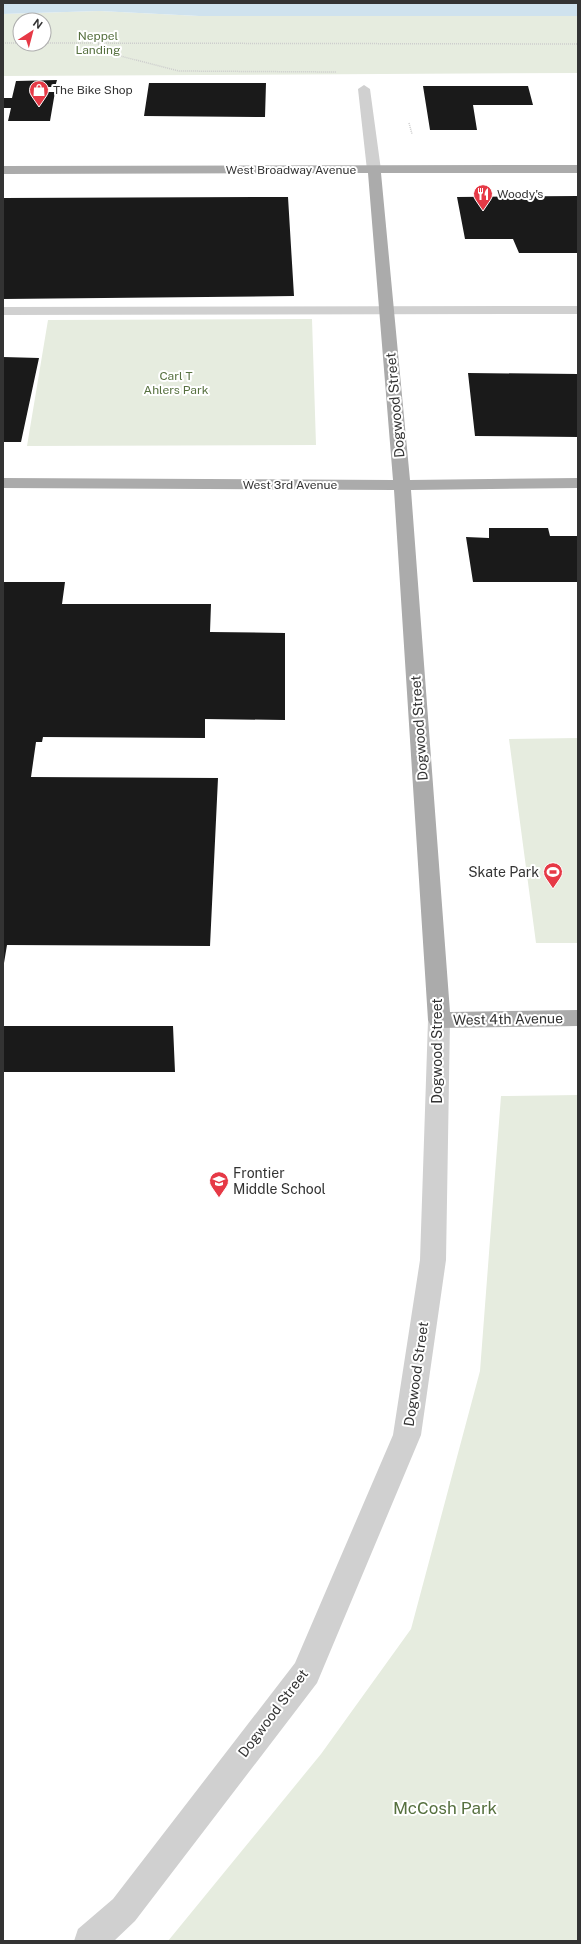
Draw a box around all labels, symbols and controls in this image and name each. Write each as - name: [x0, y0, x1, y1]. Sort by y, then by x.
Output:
- north arrow: [12, 12, 52, 52]
- text: N: [31, 17, 45, 31]
- park label: Neppel Landing: [76, 29, 120, 57]
- shop icon: The Bike Shop: [28, 79, 50, 107]
- place label: The Bike Shop: [53, 83, 133, 97]
- street label: West Broadway Avenue: [226, 163, 356, 177]
- restaurant icon: Woody's: [472, 183, 494, 211]
- place label: Woody's: [497, 187, 543, 201]
- street label: Dogwood Street: [382, 352, 408, 458]
- park label: Carl T Ahlers Park: [144, 369, 209, 397]
- street label: West 3rd Avenue: [243, 478, 338, 492]
- street label: Dogwood Street: [407, 675, 431, 781]
- sports icon: Skate Park: [542, 861, 564, 889]
- place label: Skate Park: [468, 864, 539, 880]
- street label: Dogwood Street: [429, 998, 445, 1104]
- street label: West 4th Avenue: [453, 1010, 563, 1028]
- place label: Frontier Middle School: [233, 1165, 326, 1197]
- school or university icon: Frontier Middle School: [208, 1170, 230, 1198]
- street label: Dogwood Street: [401, 1321, 431, 1427]
- street label: Dogwood Street: [235, 1666, 311, 1760]
- park label: McCosh Park: [393, 1798, 498, 1818]

